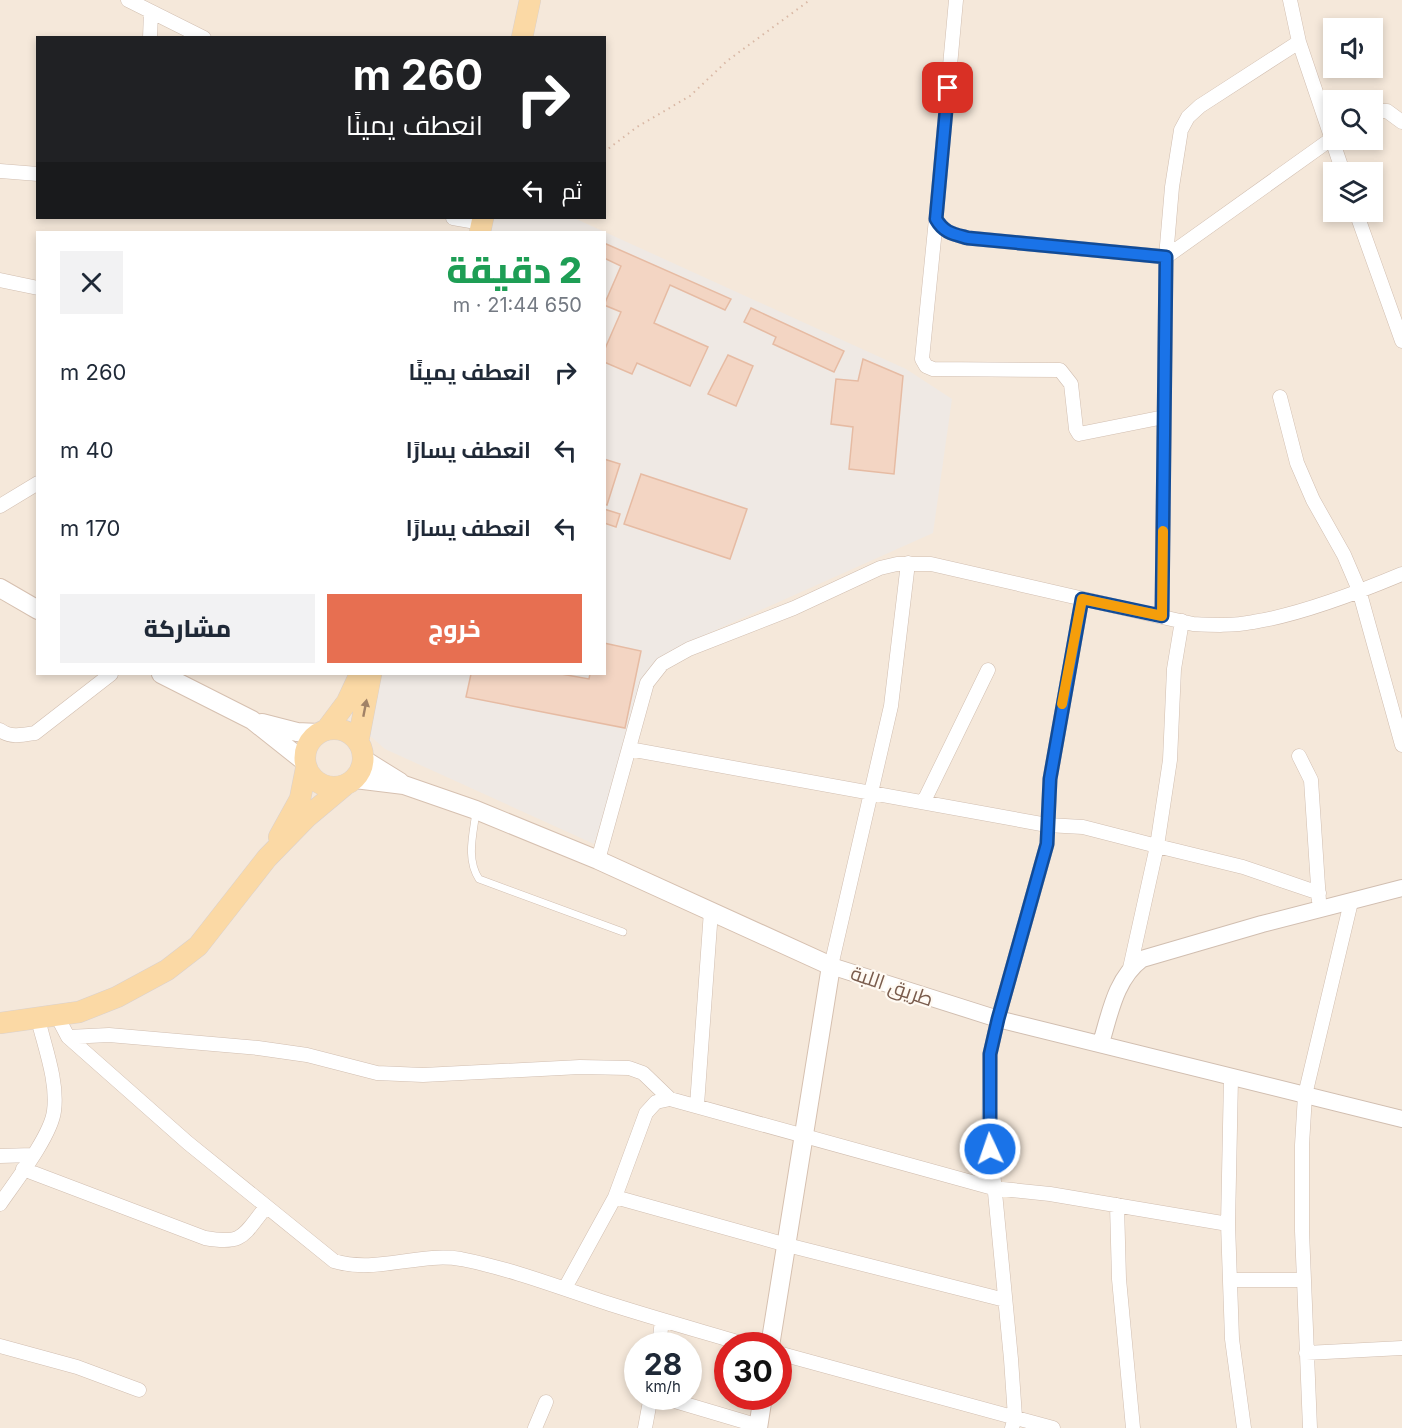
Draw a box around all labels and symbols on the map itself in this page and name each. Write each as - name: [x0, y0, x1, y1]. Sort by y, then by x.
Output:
- pin: [922, 62, 973, 113]
- one-way arrow: [361, 698, 370, 717]
- street label: طريق اللبة: [847, 961, 936, 1012]
- position arrow: [958, 1117, 1022, 1181]
- speed limit sign: 30: [714, 1332, 792, 1410]

